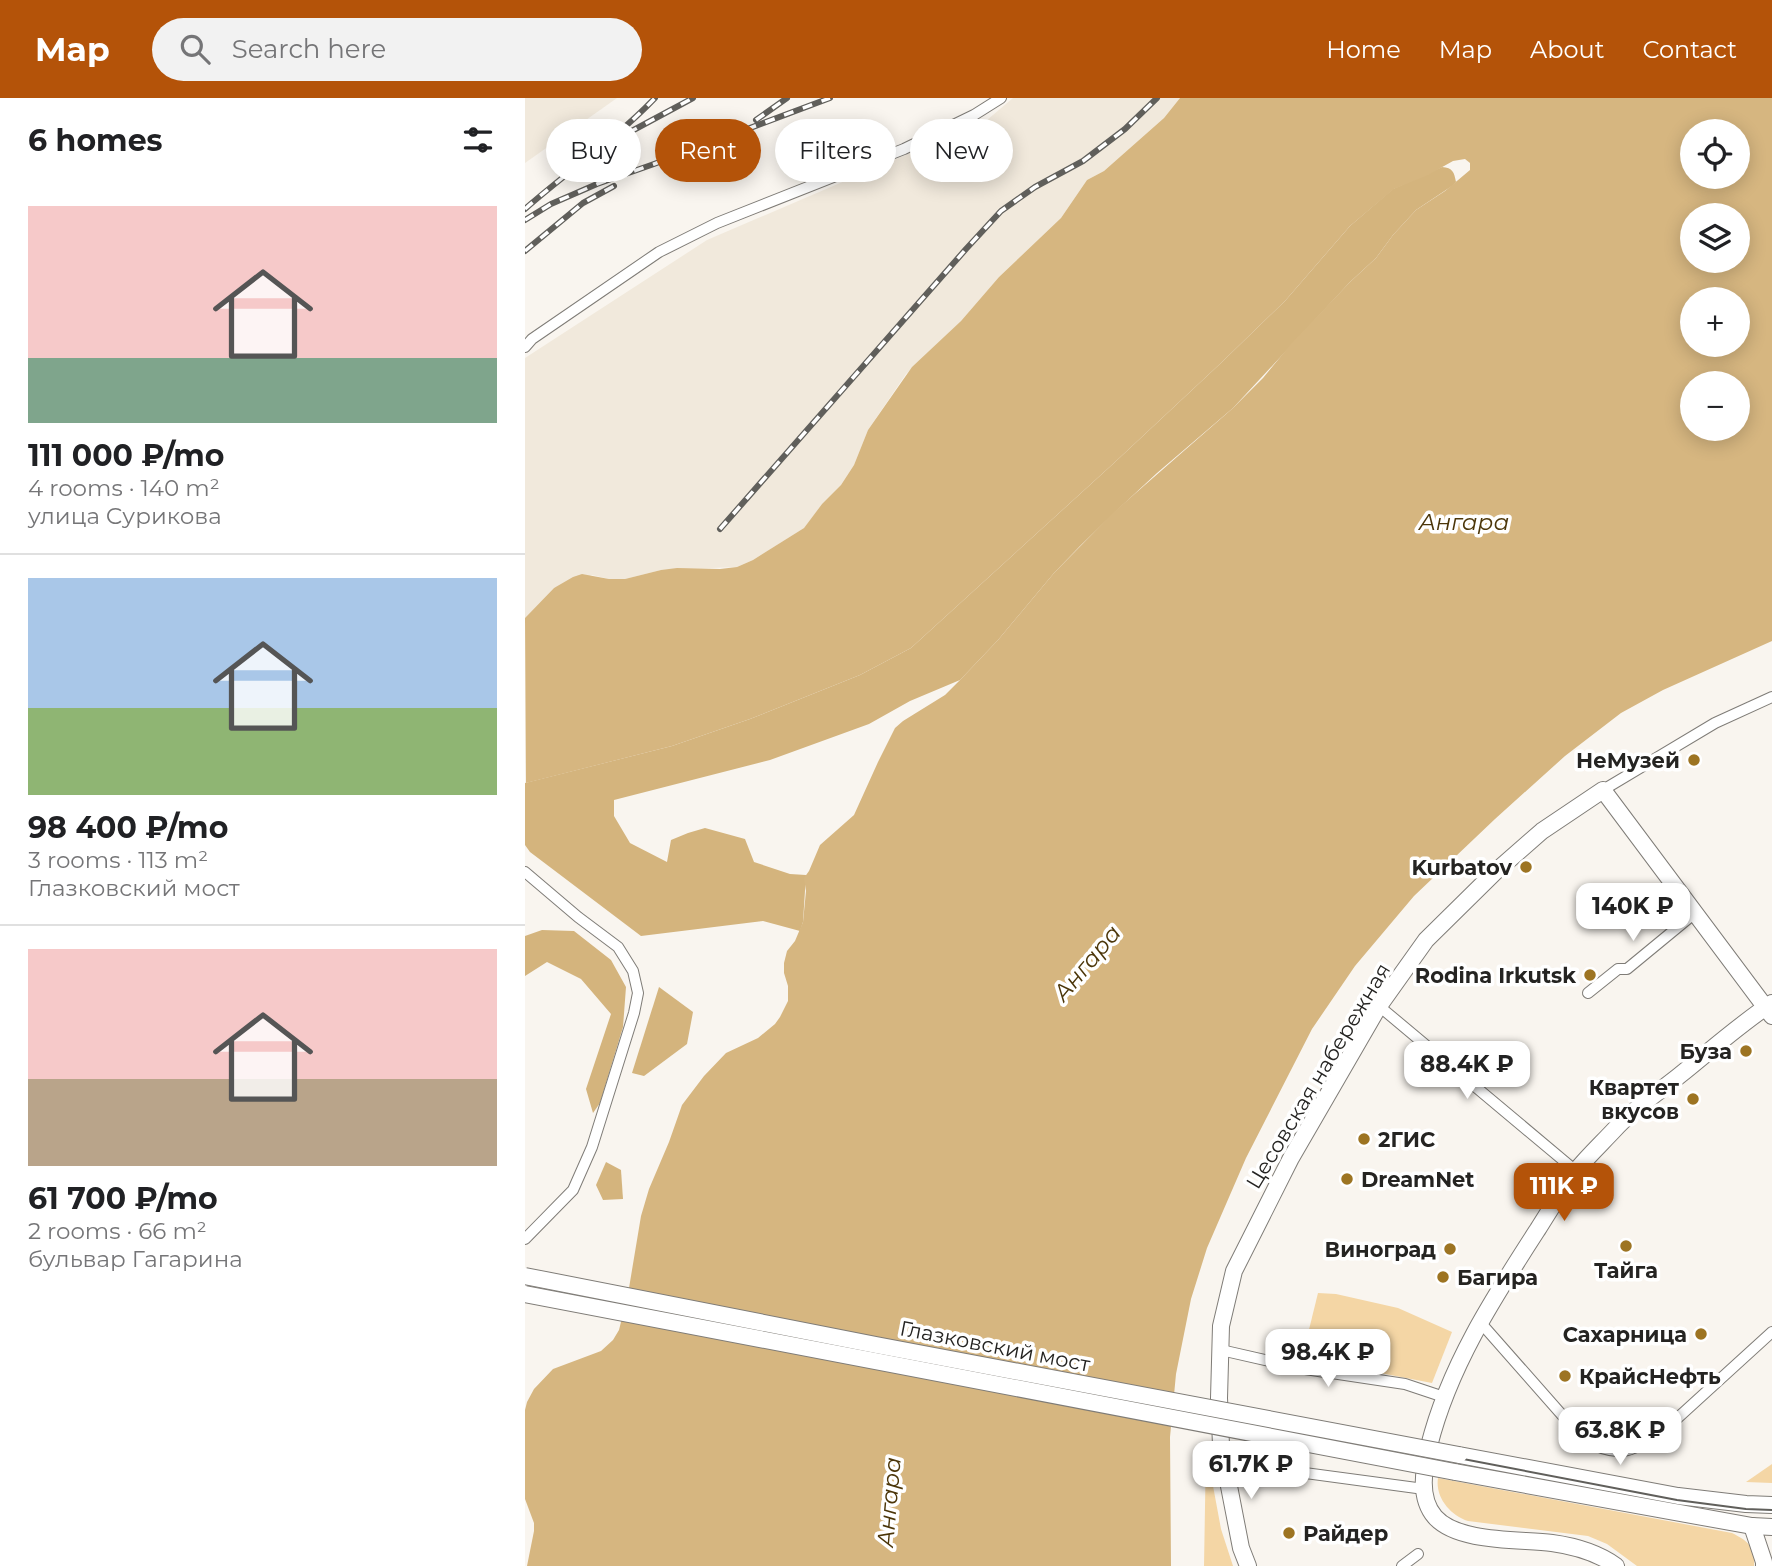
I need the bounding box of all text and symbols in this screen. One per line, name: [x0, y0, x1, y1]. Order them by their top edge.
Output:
search box: [152, 18, 642, 81]
text: Map: [35, 29, 110, 69]
icon: search: [176, 30, 214, 68]
text: Search here: [232, 33, 386, 65]
text: Home: [1326, 35, 1401, 64]
text: Map: [1439, 35, 1492, 64]
text: About: [1530, 35, 1604, 64]
text: Contact: [1642, 35, 1737, 64]
chip: Buy: [546, 119, 641, 182]
chip: Rent: [655, 119, 761, 182]
chip: Filters: [775, 119, 896, 182]
chip: New: [910, 119, 1013, 182]
map controls: [1680, 119, 1750, 441]
button: locate: [1680, 119, 1750, 189]
icon: filters: [459, 121, 497, 159]
text: 6 homes: [28, 122, 163, 159]
button: layers: [1680, 203, 1750, 273]
icon: home: [200, 251, 326, 377]
button: +: [1680, 287, 1750, 357]
button: −: [1680, 371, 1750, 441]
text: 111 000 ₽/mo: [28, 437, 224, 474]
text: 4 rooms · 140 m²: [28, 474, 220, 502]
text: улица Сурикова: [28, 502, 222, 530]
water label: Ангара: [1418, 508, 1509, 536]
icon: home: [200, 623, 326, 749]
place label: НеМузей: [1576, 748, 1680, 773]
marker: НеМузей: [1686, 752, 1702, 768]
text: 98 400 ₽/mo: [28, 809, 228, 846]
text: 3 rooms · 113 m²: [28, 846, 208, 874]
place label: Kurbatov: [1411, 855, 1512, 880]
marker: Kurbatov: [1518, 859, 1534, 875]
text: Глазковский мост: [28, 874, 240, 902]
pin: 140K ₽: [1576, 884, 1690, 943]
text: 140K ₽: [1592, 892, 1674, 920]
water label: Ангара: [1047, 919, 1127, 1007]
street label: Цесовская набережная: [1241, 959, 1395, 1193]
place label: Rodina Irkutsk: [1415, 963, 1576, 988]
marker: Rodina Irkutsk: [1582, 967, 1598, 983]
icon: home: [200, 994, 326, 1120]
place label: Буза: [1679, 1039, 1732, 1064]
pin: 88.4K ₽: [1402, 1042, 1532, 1101]
marker: Буза: [1738, 1043, 1754, 1059]
text: 88.4K ₽: [1420, 1050, 1514, 1078]
place label: Квартет вкусов: [1589, 1075, 1680, 1124]
marker: Квартет вкусов: [1685, 1091, 1701, 1107]
place label: 2ГИС: [1378, 1127, 1435, 1152]
marker: 2ГИС: [1356, 1131, 1372, 1147]
pin: 111K ₽: [1507, 1164, 1621, 1223]
place label: DreamNet: [1361, 1167, 1475, 1192]
marker: DreamNet: [1339, 1171, 1355, 1187]
text: 111K ₽: [1530, 1172, 1598, 1200]
text: 61 700 ₽/mo: [28, 1180, 218, 1217]
text: 2 rooms · 66 m²: [28, 1217, 207, 1245]
place label: Виноград: [1325, 1237, 1436, 1262]
marker: Тайга: [1618, 1238, 1634, 1254]
marker: Виноград: [1442, 1241, 1458, 1257]
text: бульвар Гагарина: [28, 1245, 243, 1273]
place label: Тайга: [1594, 1258, 1658, 1283]
place label: Багира: [1457, 1265, 1538, 1290]
marker: Багира: [1435, 1269, 1451, 1285]
street label: Глазковский мост: [898, 1315, 1092, 1377]
place label: Сахарница: [1563, 1322, 1687, 1347]
marker: Сахарница: [1693, 1326, 1709, 1342]
pin: 98.4K ₽: [1263, 1330, 1393, 1389]
text: 98.4K ₽: [1281, 1338, 1375, 1366]
place label: КрайсНефть: [1579, 1364, 1721, 1389]
marker: КрайсНефть: [1557, 1368, 1573, 1384]
pin: 63.8K ₽: [1555, 1408, 1685, 1467]
text: 63.8K ₽: [1574, 1416, 1666, 1444]
pin: 61.7K ₽: [1186, 1442, 1316, 1501]
text: 61.7K ₽: [1209, 1450, 1293, 1478]
water label: Ангара: [871, 1456, 907, 1549]
place label: Райдер: [1303, 1521, 1388, 1546]
marker: Райдер: [1281, 1525, 1297, 1541]

